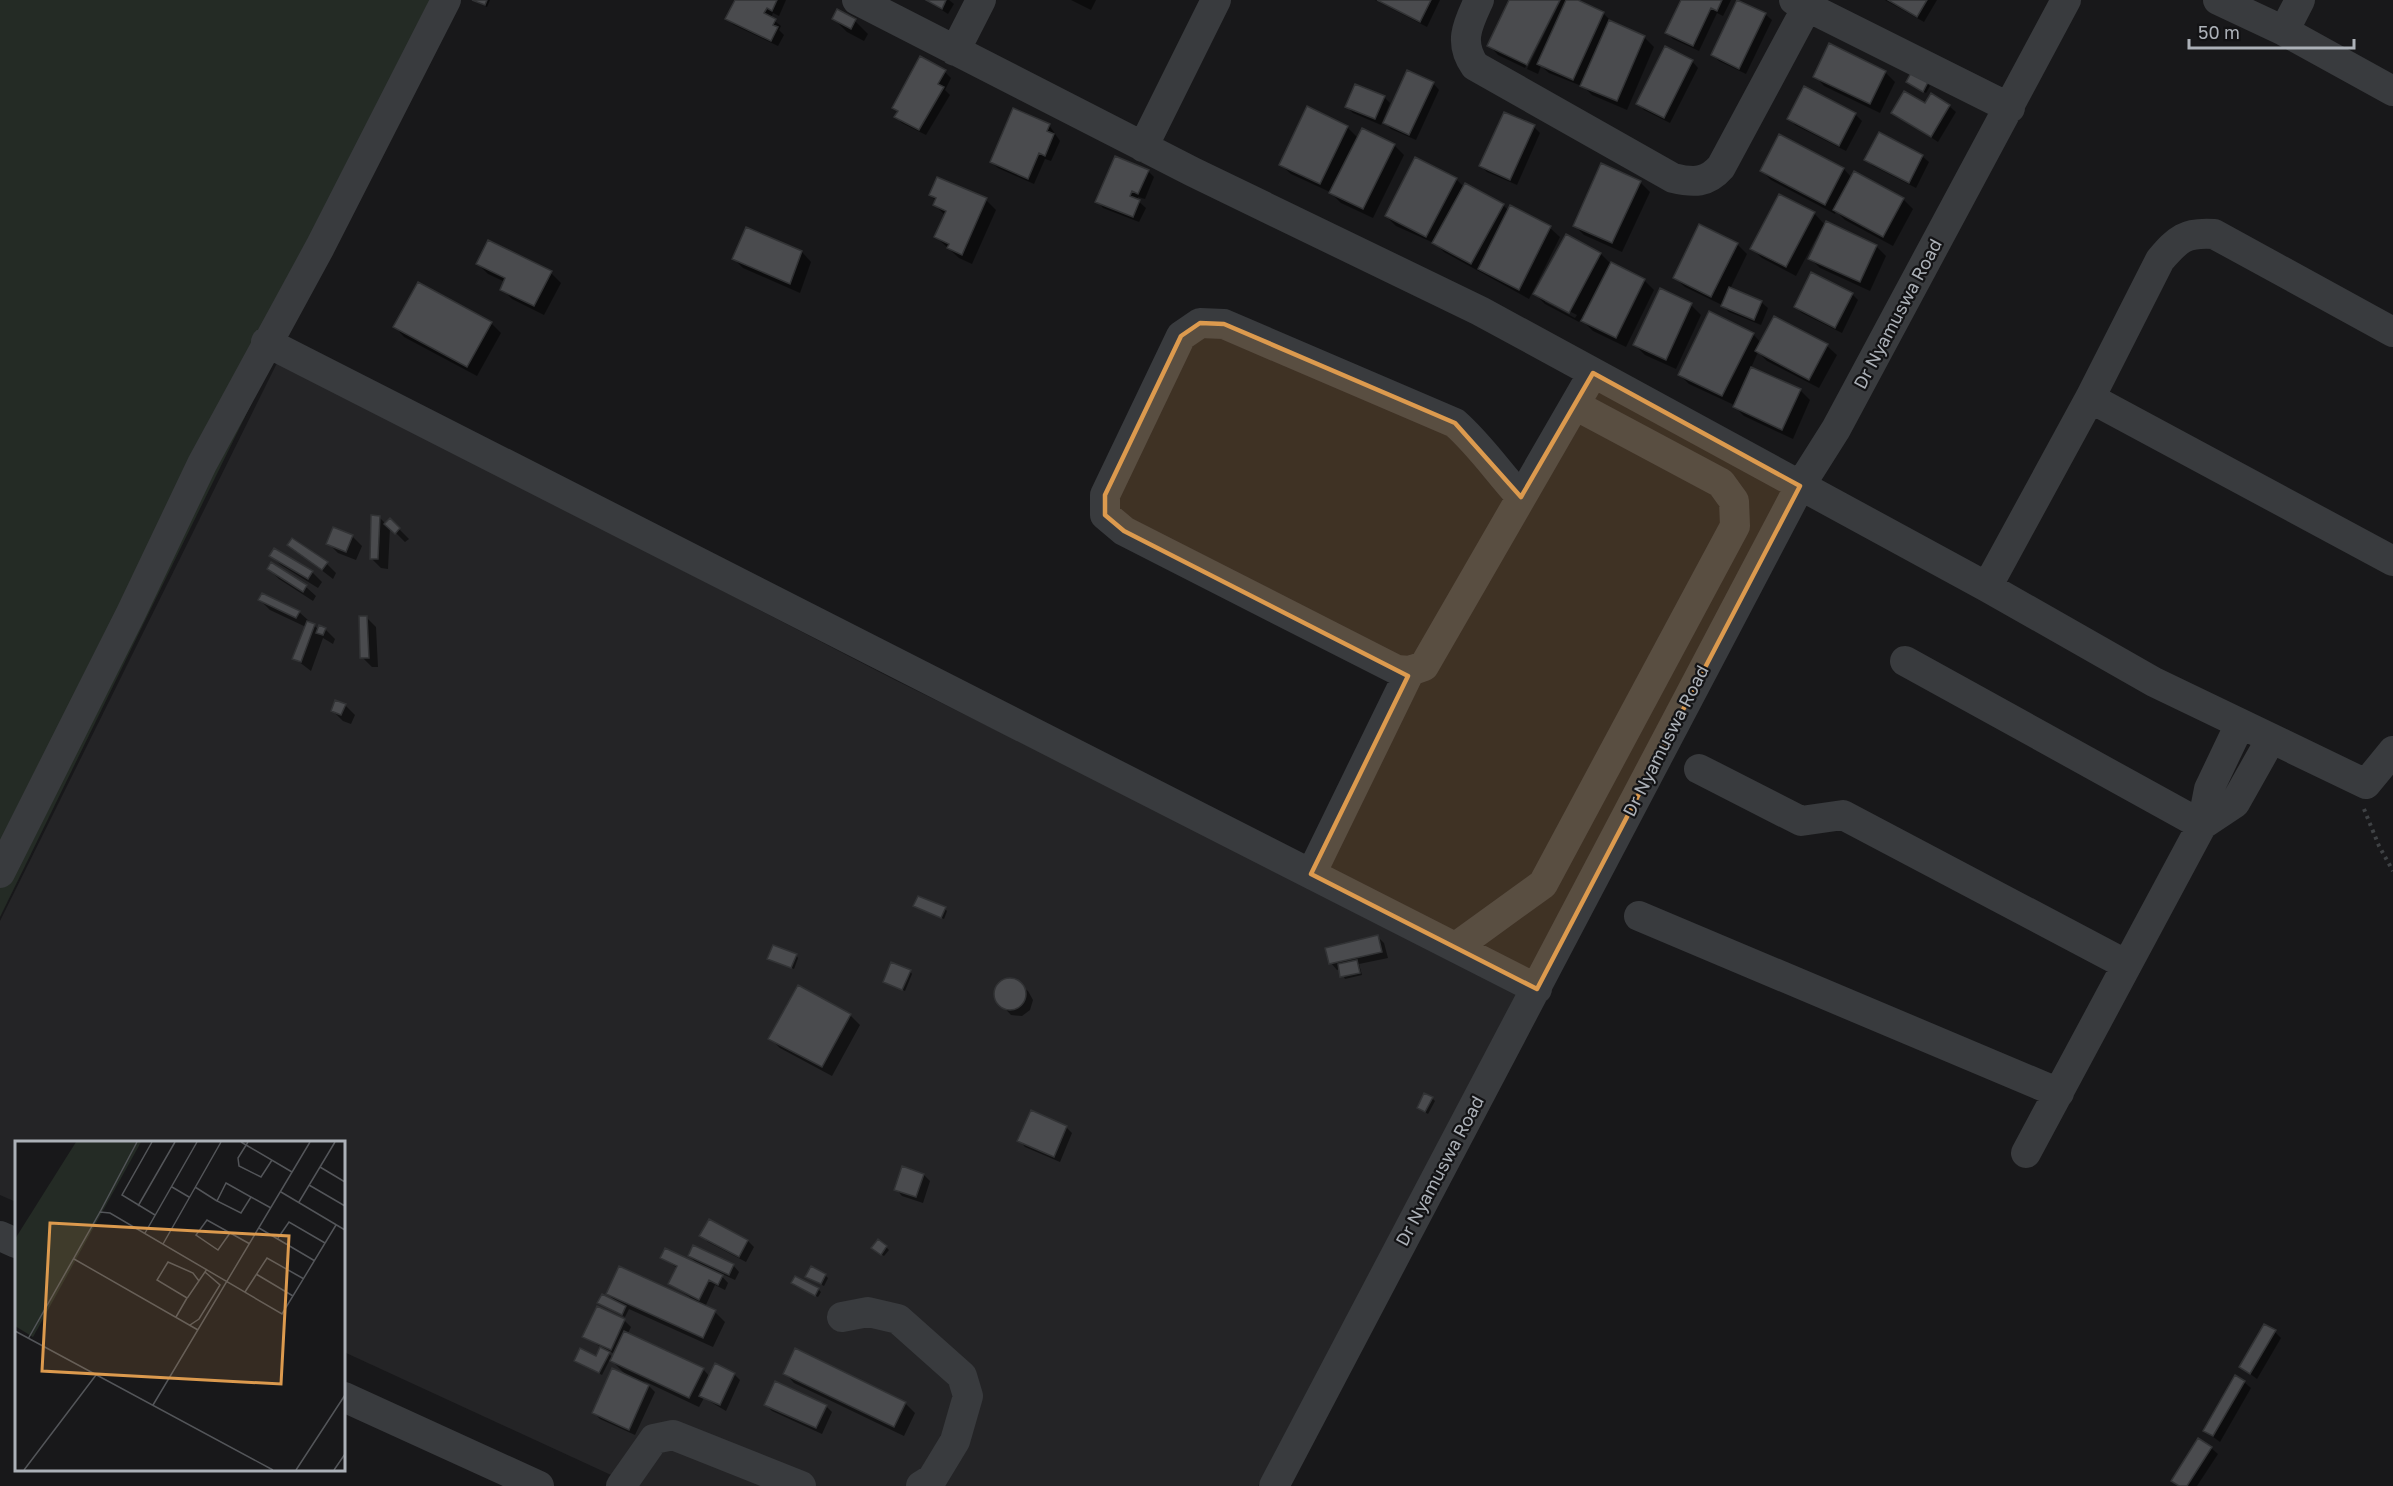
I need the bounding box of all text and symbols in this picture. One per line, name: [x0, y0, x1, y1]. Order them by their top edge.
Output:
scale bar: [2189, 12, 2354, 50]
text: 50 m: [2198, 21, 2240, 43]
street label: Dr Nyamuswa Road: [1848, 235, 1946, 392]
street label: Dr Nyamuswa Road: [1617, 661, 1713, 820]
street label: Dr Nyamuswa Road: [1390, 1092, 1488, 1249]
inset map: [15, 1141, 345, 1471]

